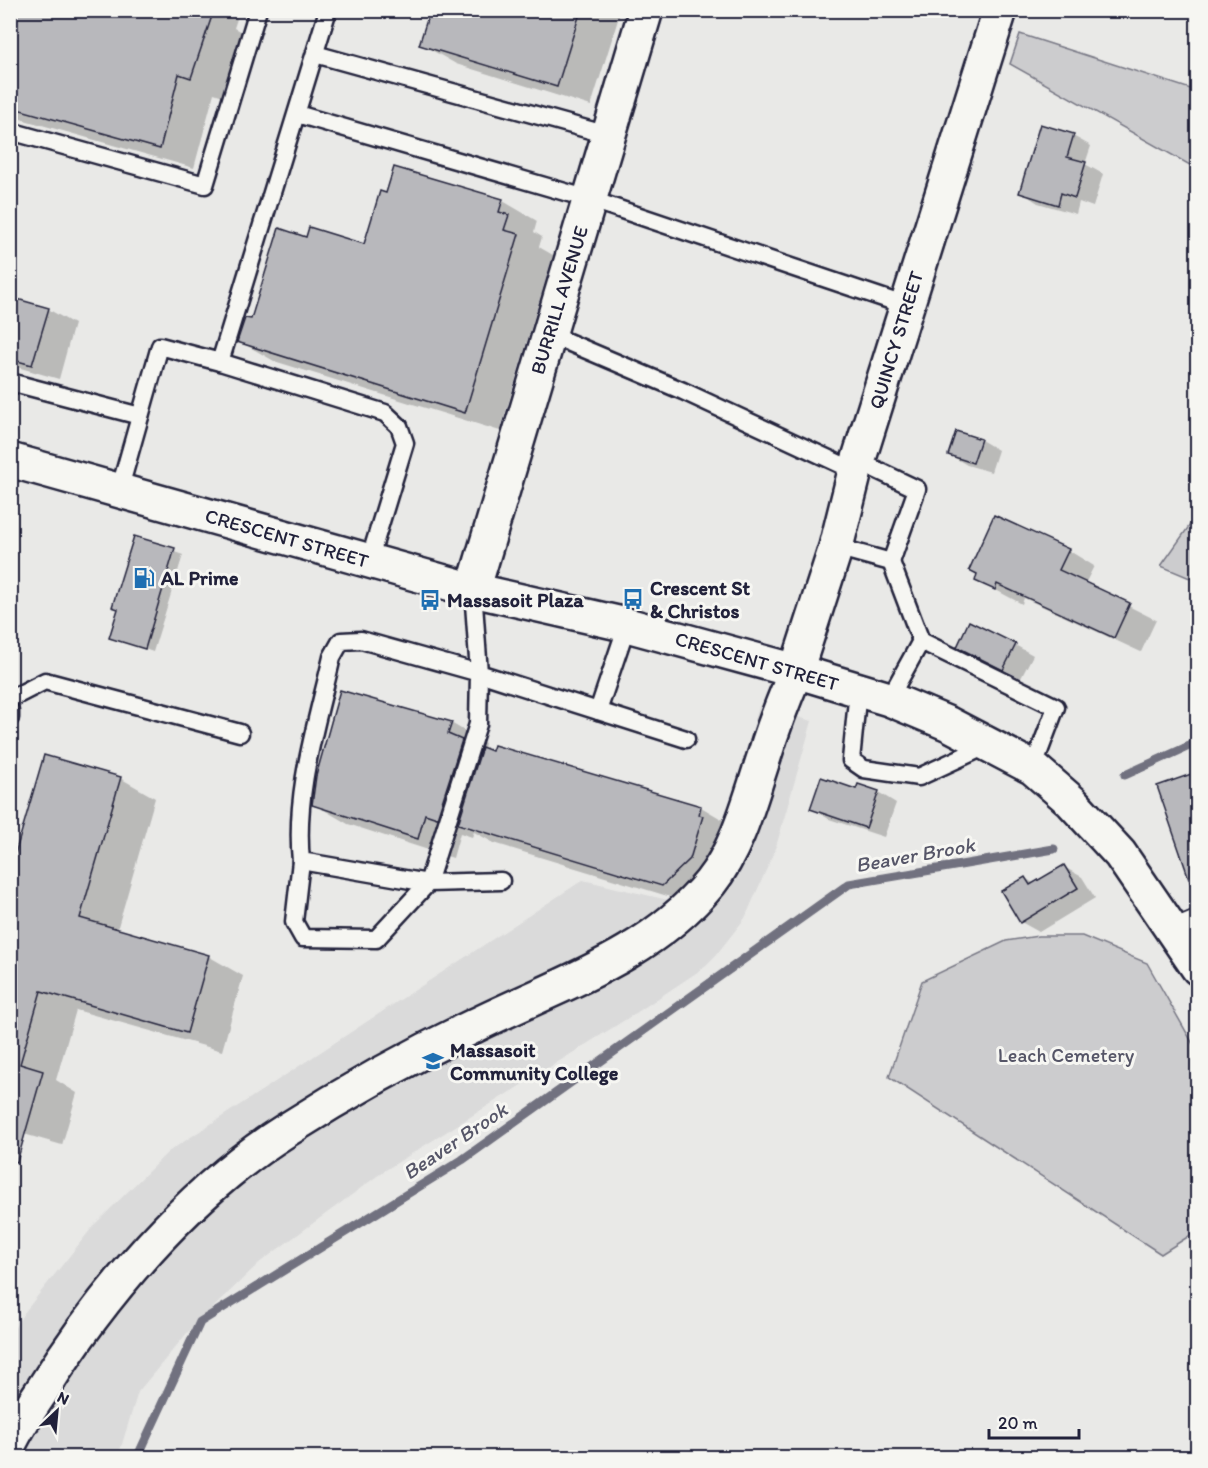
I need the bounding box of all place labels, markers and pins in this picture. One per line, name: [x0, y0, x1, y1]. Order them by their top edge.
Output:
fuel station icon: AL Prime: [132, 566, 156, 590]
place label: AL Prime: [160, 566, 239, 590]
place label: Crescent St & Christos: [650, 576, 750, 623]
bus stop icon: Crescent St & Christos: [621, 587, 645, 611]
bus stop icon: Massasoit Plaza: [418, 588, 442, 612]
place label: Massasoit Plaza: [447, 588, 584, 612]
place label: Massasoit Community College: [450, 1038, 619, 1086]
school or university icon: Massasoit Community College: [421, 1049, 445, 1073]

